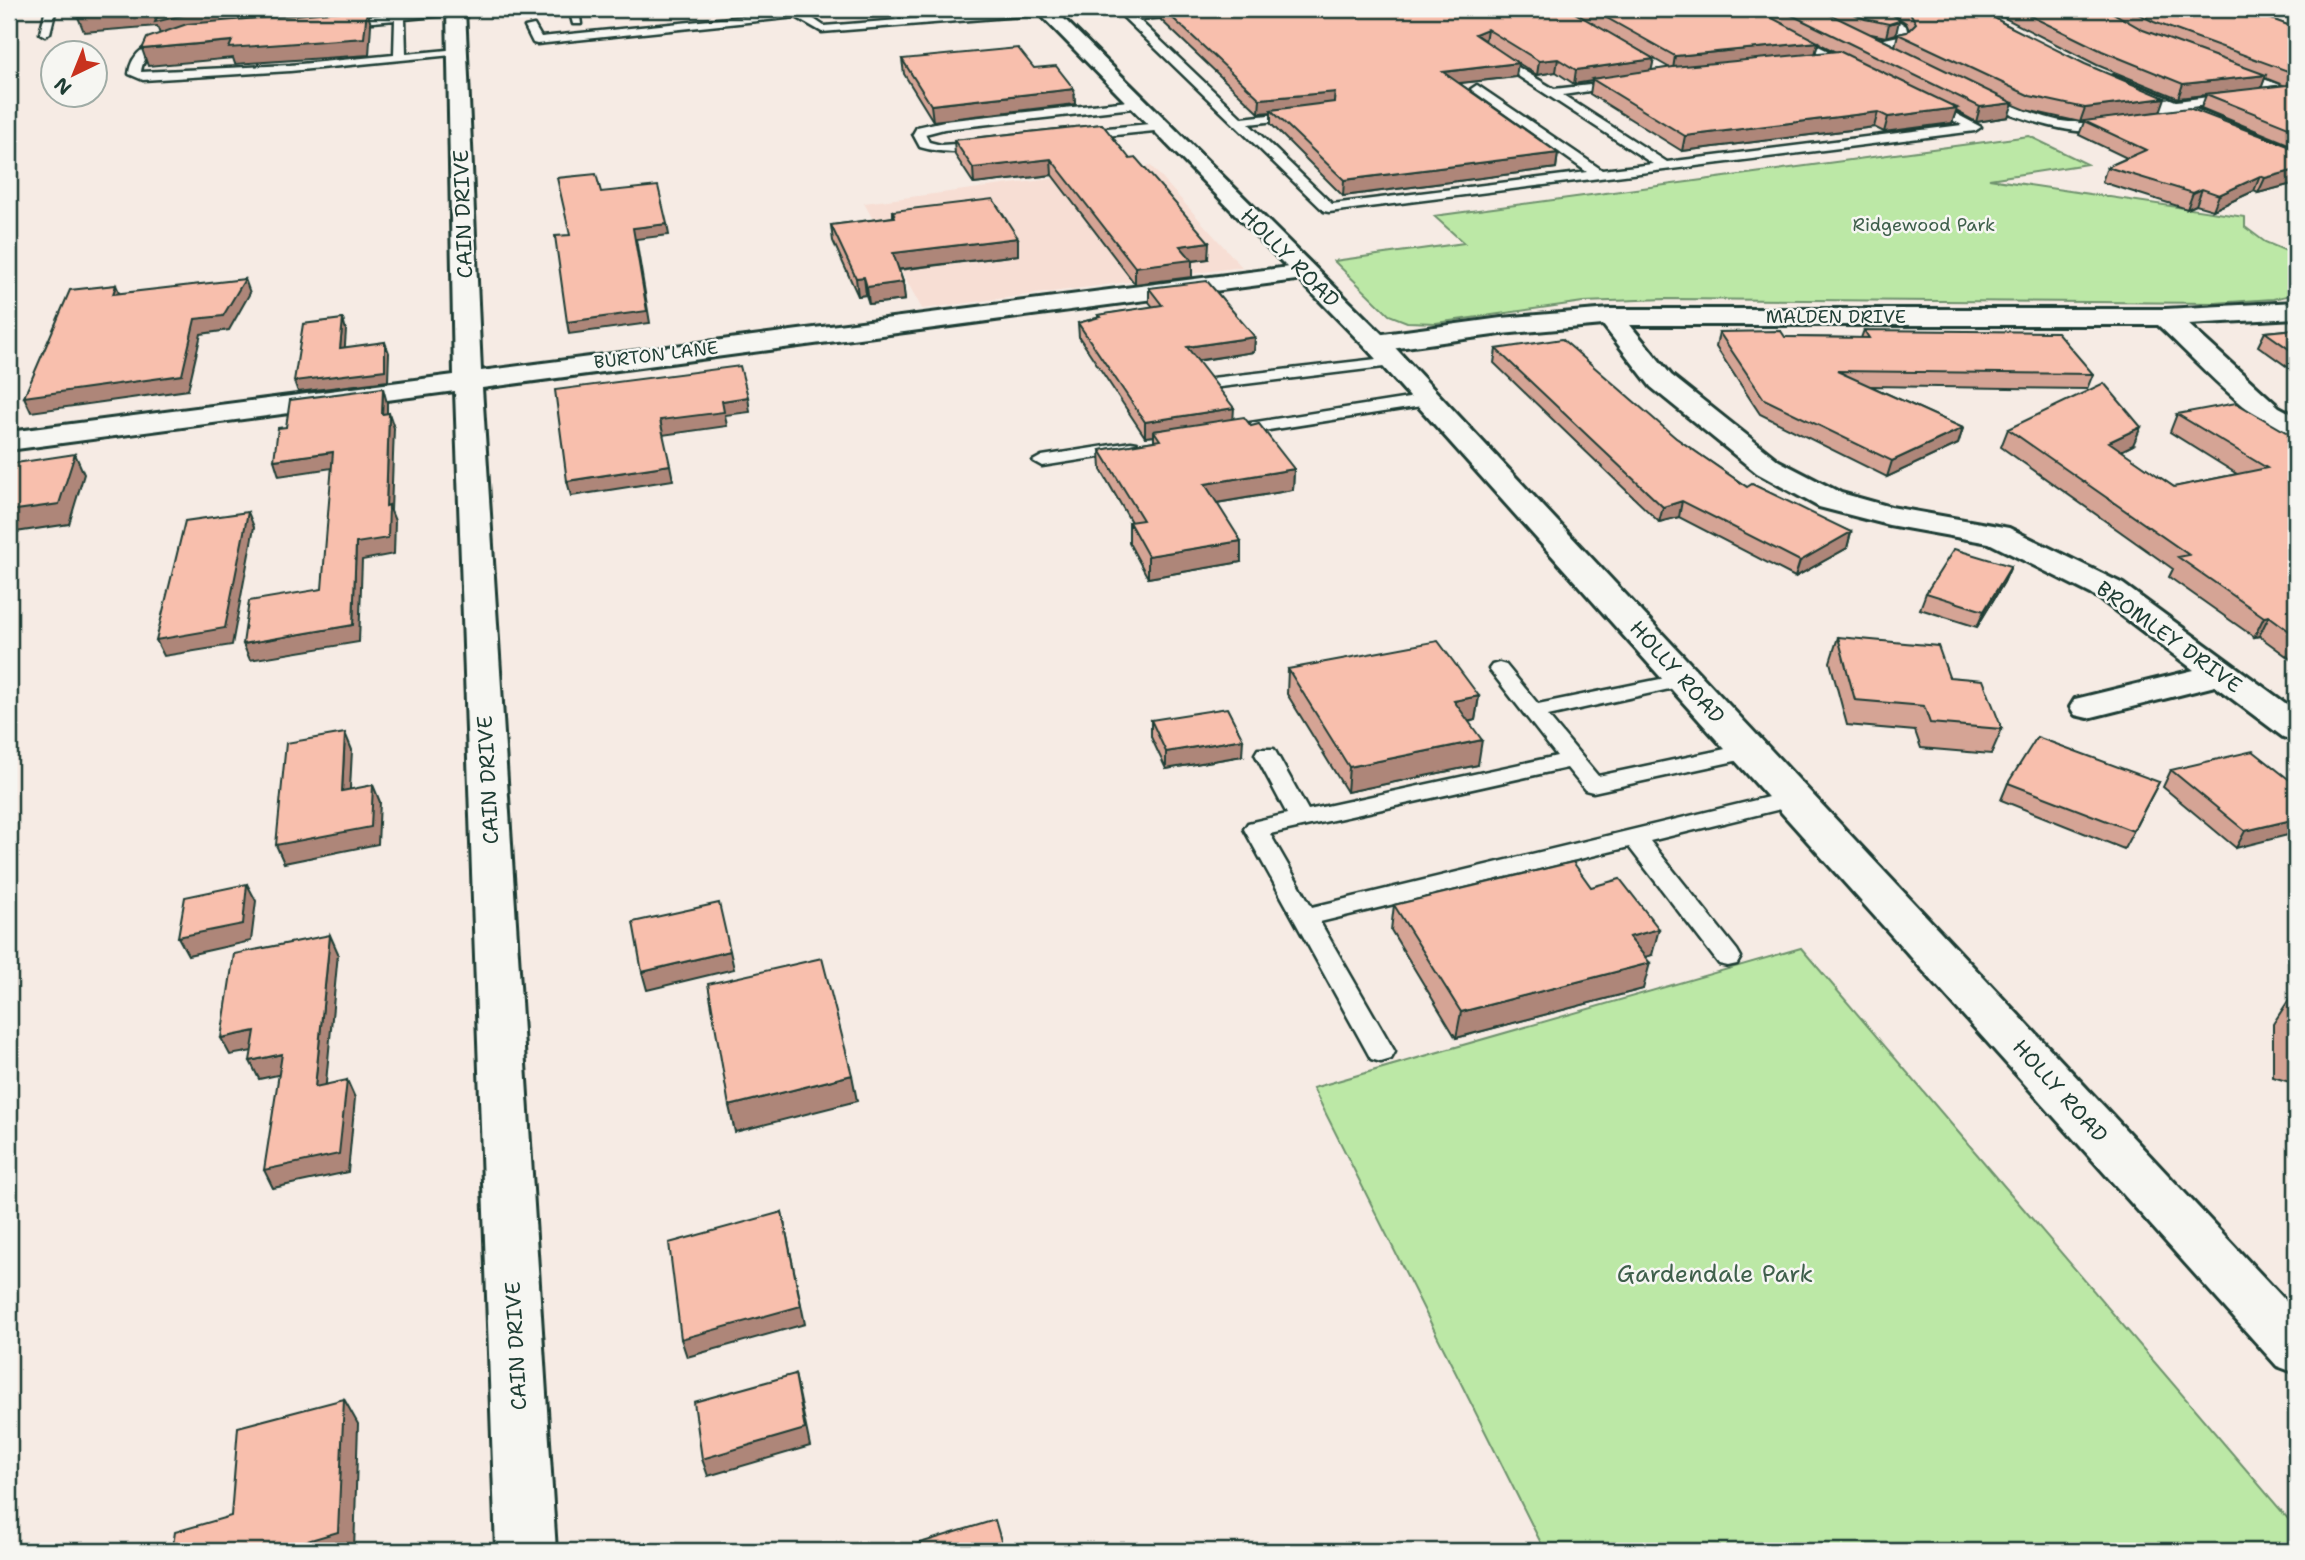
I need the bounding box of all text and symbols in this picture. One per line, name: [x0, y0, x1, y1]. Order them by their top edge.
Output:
north arrow: [38, 38, 108, 108]
text: N: [49, 72, 77, 100]
street label: CAIN DRIVE: [447, 149, 479, 279]
street label: HOLLY ROAD: [1234, 202, 1346, 314]
park label: Ridgewood Park: [1853, 213, 1995, 237]
street label: MALDEN DRIVE: [1766, 305, 1906, 329]
street label: BURTON LANE: [593, 335, 719, 375]
street label: BROMLEY DRIVE: [2091, 575, 2247, 699]
street label: HOLLY ROAD: [1623, 614, 1731, 730]
street label: CAIN DRIVE: [471, 715, 505, 845]
street label: HOLLY ROAD: [2006, 1033, 2114, 1149]
park label: Gardendale Park: [1617, 1258, 1813, 1290]
street label: CAIN DRIVE: [499, 1281, 533, 1411]

